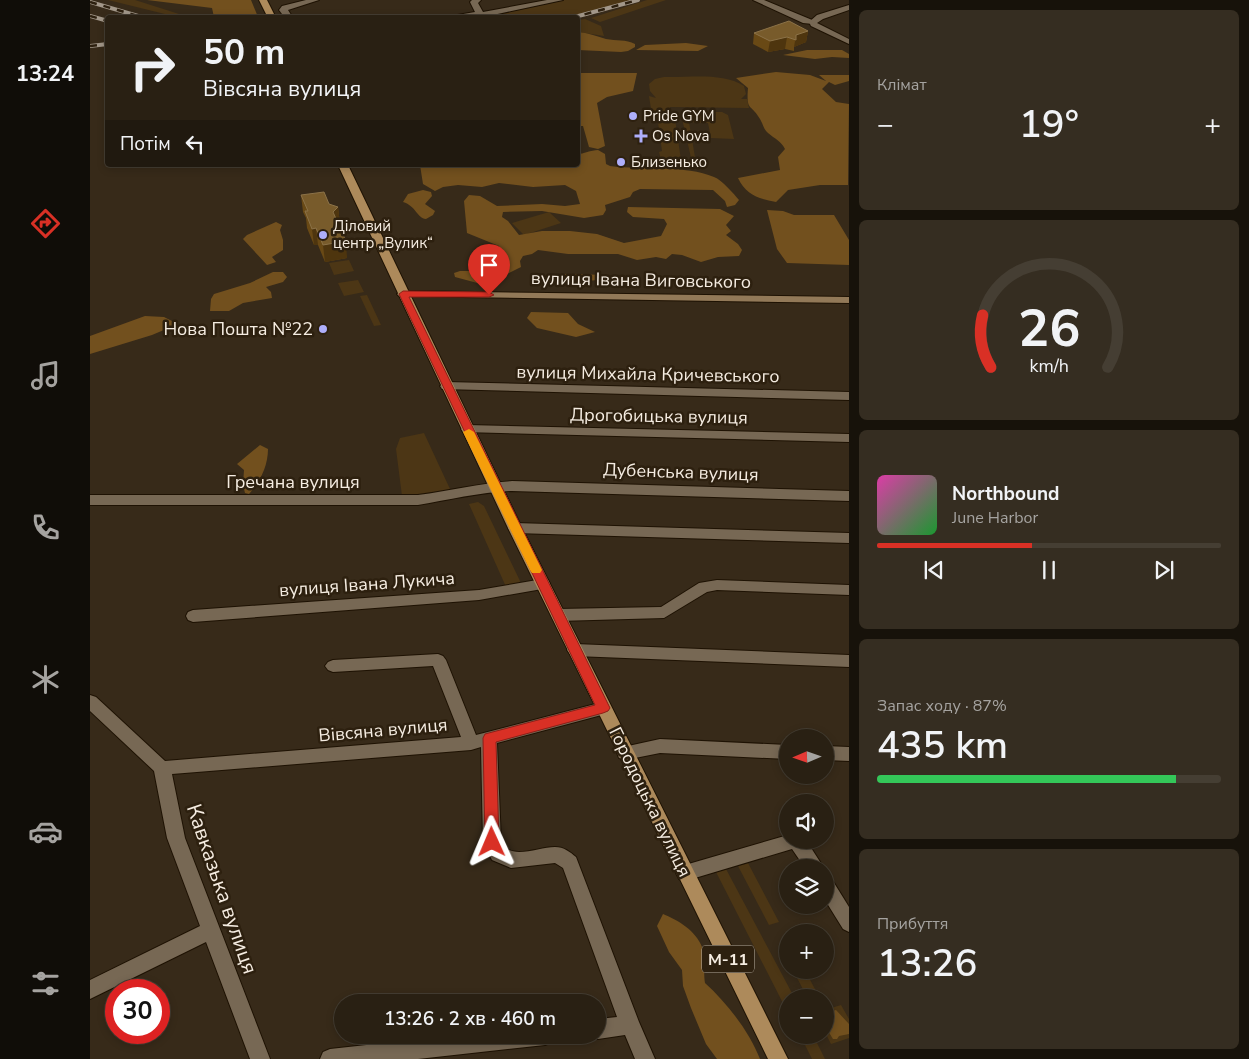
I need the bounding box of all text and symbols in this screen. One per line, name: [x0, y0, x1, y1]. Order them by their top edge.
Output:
text: 50 m: [203, 29, 285, 76]
icon: right: [120, 35, 185, 100]
text: 13:24: [16, 59, 74, 89]
text: Вівсяна вулиця: [203, 74, 361, 104]
text: Клімат: [877, 74, 927, 96]
text: 19°: [1019, 99, 1079, 150]
place label: Pride GYM: [643, 106, 714, 126]
text: −: [877, 106, 894, 144]
text: +: [1204, 106, 1221, 144]
marker: Pride GYM: [627, 110, 639, 122]
place label: Os Nova: [652, 126, 709, 146]
marker: Os Nova: [634, 129, 648, 143]
icon: left: [181, 130, 209, 158]
text: Потім: [120, 131, 171, 157]
place label: Близенько: [631, 152, 707, 172]
marker: Близенько: [615, 156, 627, 168]
icon: directions: [28, 206, 63, 241]
place label: Діловий центр „Вулик“: [333, 216, 433, 253]
marker: Діловий центр „Вулик“: [317, 229, 329, 241]
pin: [468, 244, 510, 295]
icon: arrive: [475, 251, 503, 279]
street label: вулиця Івана Виговського: [531, 266, 751, 294]
text: 26: [1018, 293, 1080, 364]
place label: Нова Пошта №22: [163, 317, 313, 341]
marker: Нова Пошта №22: [317, 323, 329, 335]
text: km/h: [1029, 354, 1069, 378]
icon: music: [28, 358, 63, 393]
street label: вулиця Михайла Кричевського: [516, 360, 780, 388]
street label: Дрогобицька вулиця: [570, 402, 748, 430]
street label: Дубенська вулиця: [603, 457, 759, 487]
street label: Гречана вулиця: [226, 470, 360, 494]
text: Northbound: [952, 481, 1059, 507]
text: June Harbor: [952, 507, 1038, 529]
icon: phone: [28, 510, 63, 545]
icon: previous: [920, 556, 948, 584]
icon: pause: [1035, 556, 1063, 584]
icon: next: [1150, 556, 1178, 584]
street label: вулиця Івана Лукича: [278, 566, 456, 602]
icon: climate: [28, 662, 63, 697]
text: Запас ходу · 87%: [877, 695, 1007, 717]
street label: Вівсяна вулиця: [317, 712, 449, 748]
text: 435 km: [877, 720, 1008, 771]
street label: Городоцька вулиця: [603, 723, 697, 881]
north arrow: [779, 729, 834, 784]
map controls: [779, 729, 834, 1044]
button: sound: [779, 794, 834, 849]
street label: Кавказька вулиця: [180, 800, 264, 978]
icon: car: [28, 814, 63, 849]
position arrow: [465, 815, 517, 867]
button: layers: [779, 859, 834, 914]
text: Прибуття: [877, 913, 948, 935]
button: +: [779, 924, 834, 979]
text: 13:26: [877, 938, 977, 989]
road number: М-11: [702, 946, 754, 972]
icon: filters: [28, 966, 63, 1001]
speed limit sign: 30: [105, 979, 170, 1044]
button: −: [779, 989, 834, 1044]
text: 13:26 · 2 хв · 460 m: [384, 1006, 556, 1032]

